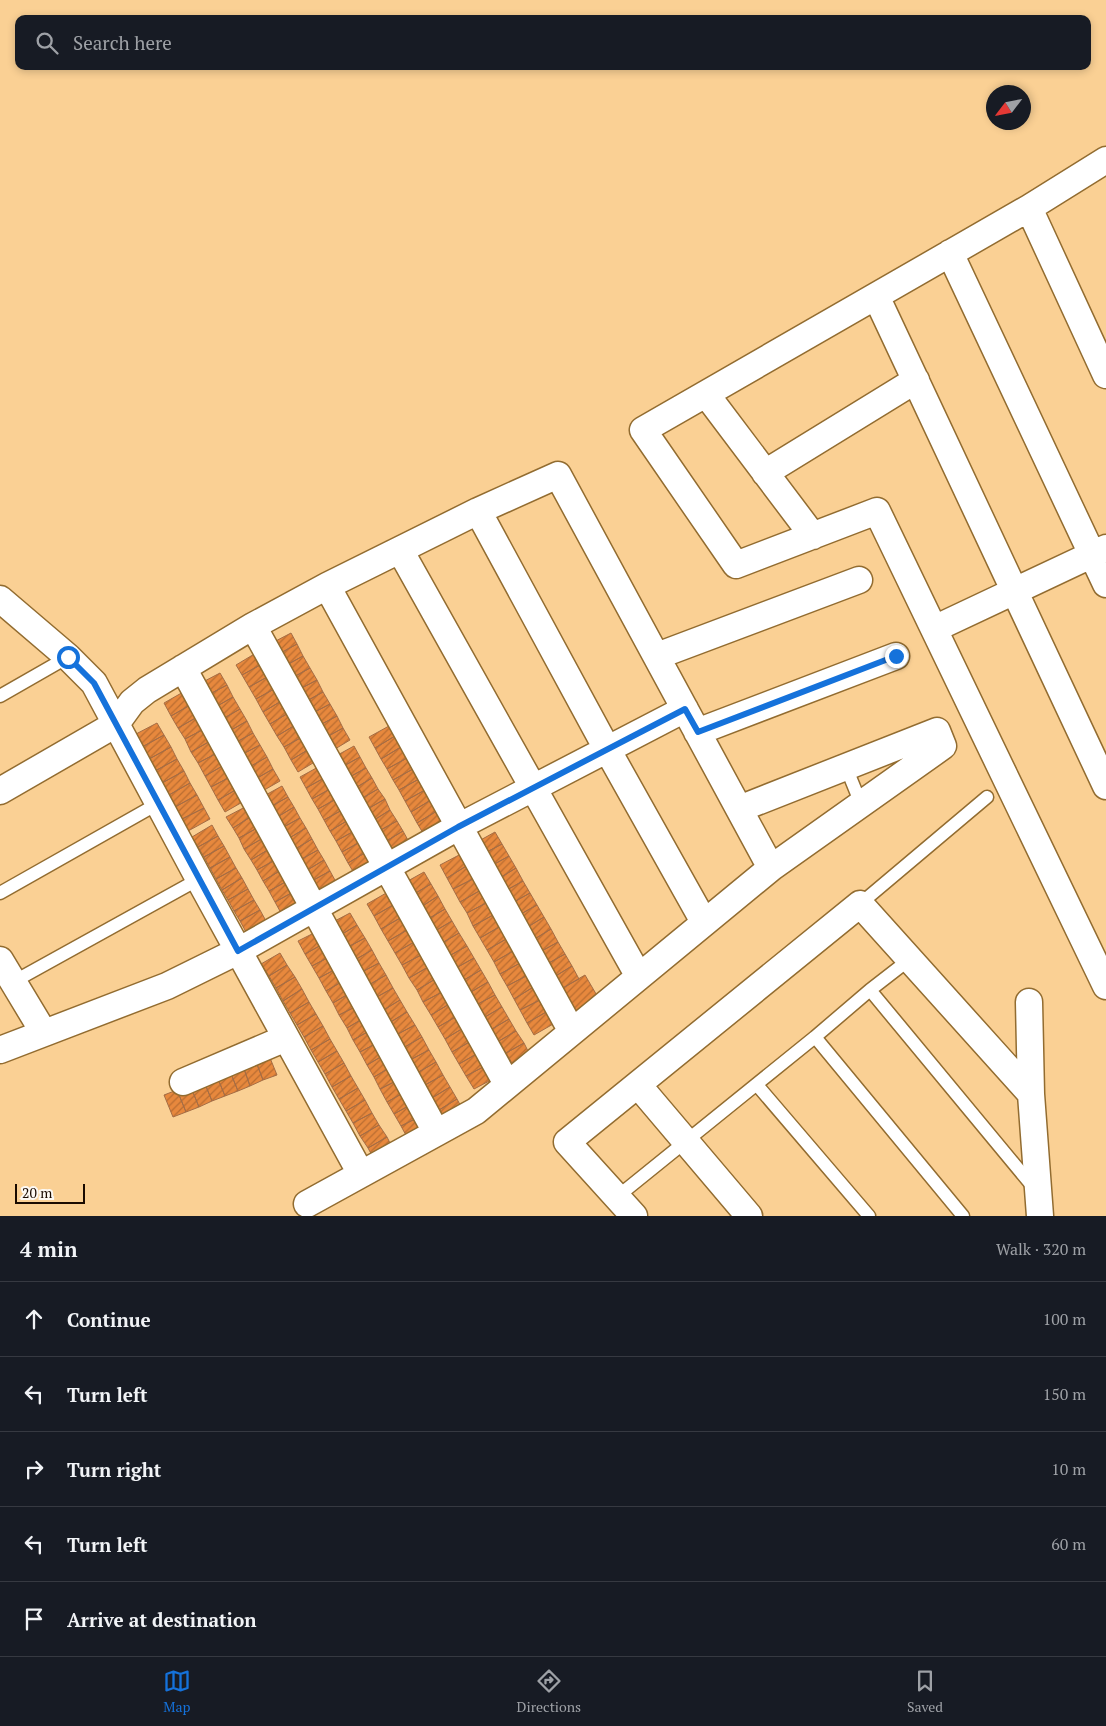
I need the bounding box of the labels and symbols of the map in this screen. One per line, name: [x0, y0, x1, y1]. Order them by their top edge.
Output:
north arrow: [986, 85, 1031, 130]
route end: [885, 645, 908, 668]
route start: [57, 646, 80, 669]
scale bar: [15, 1181, 85, 1204]

